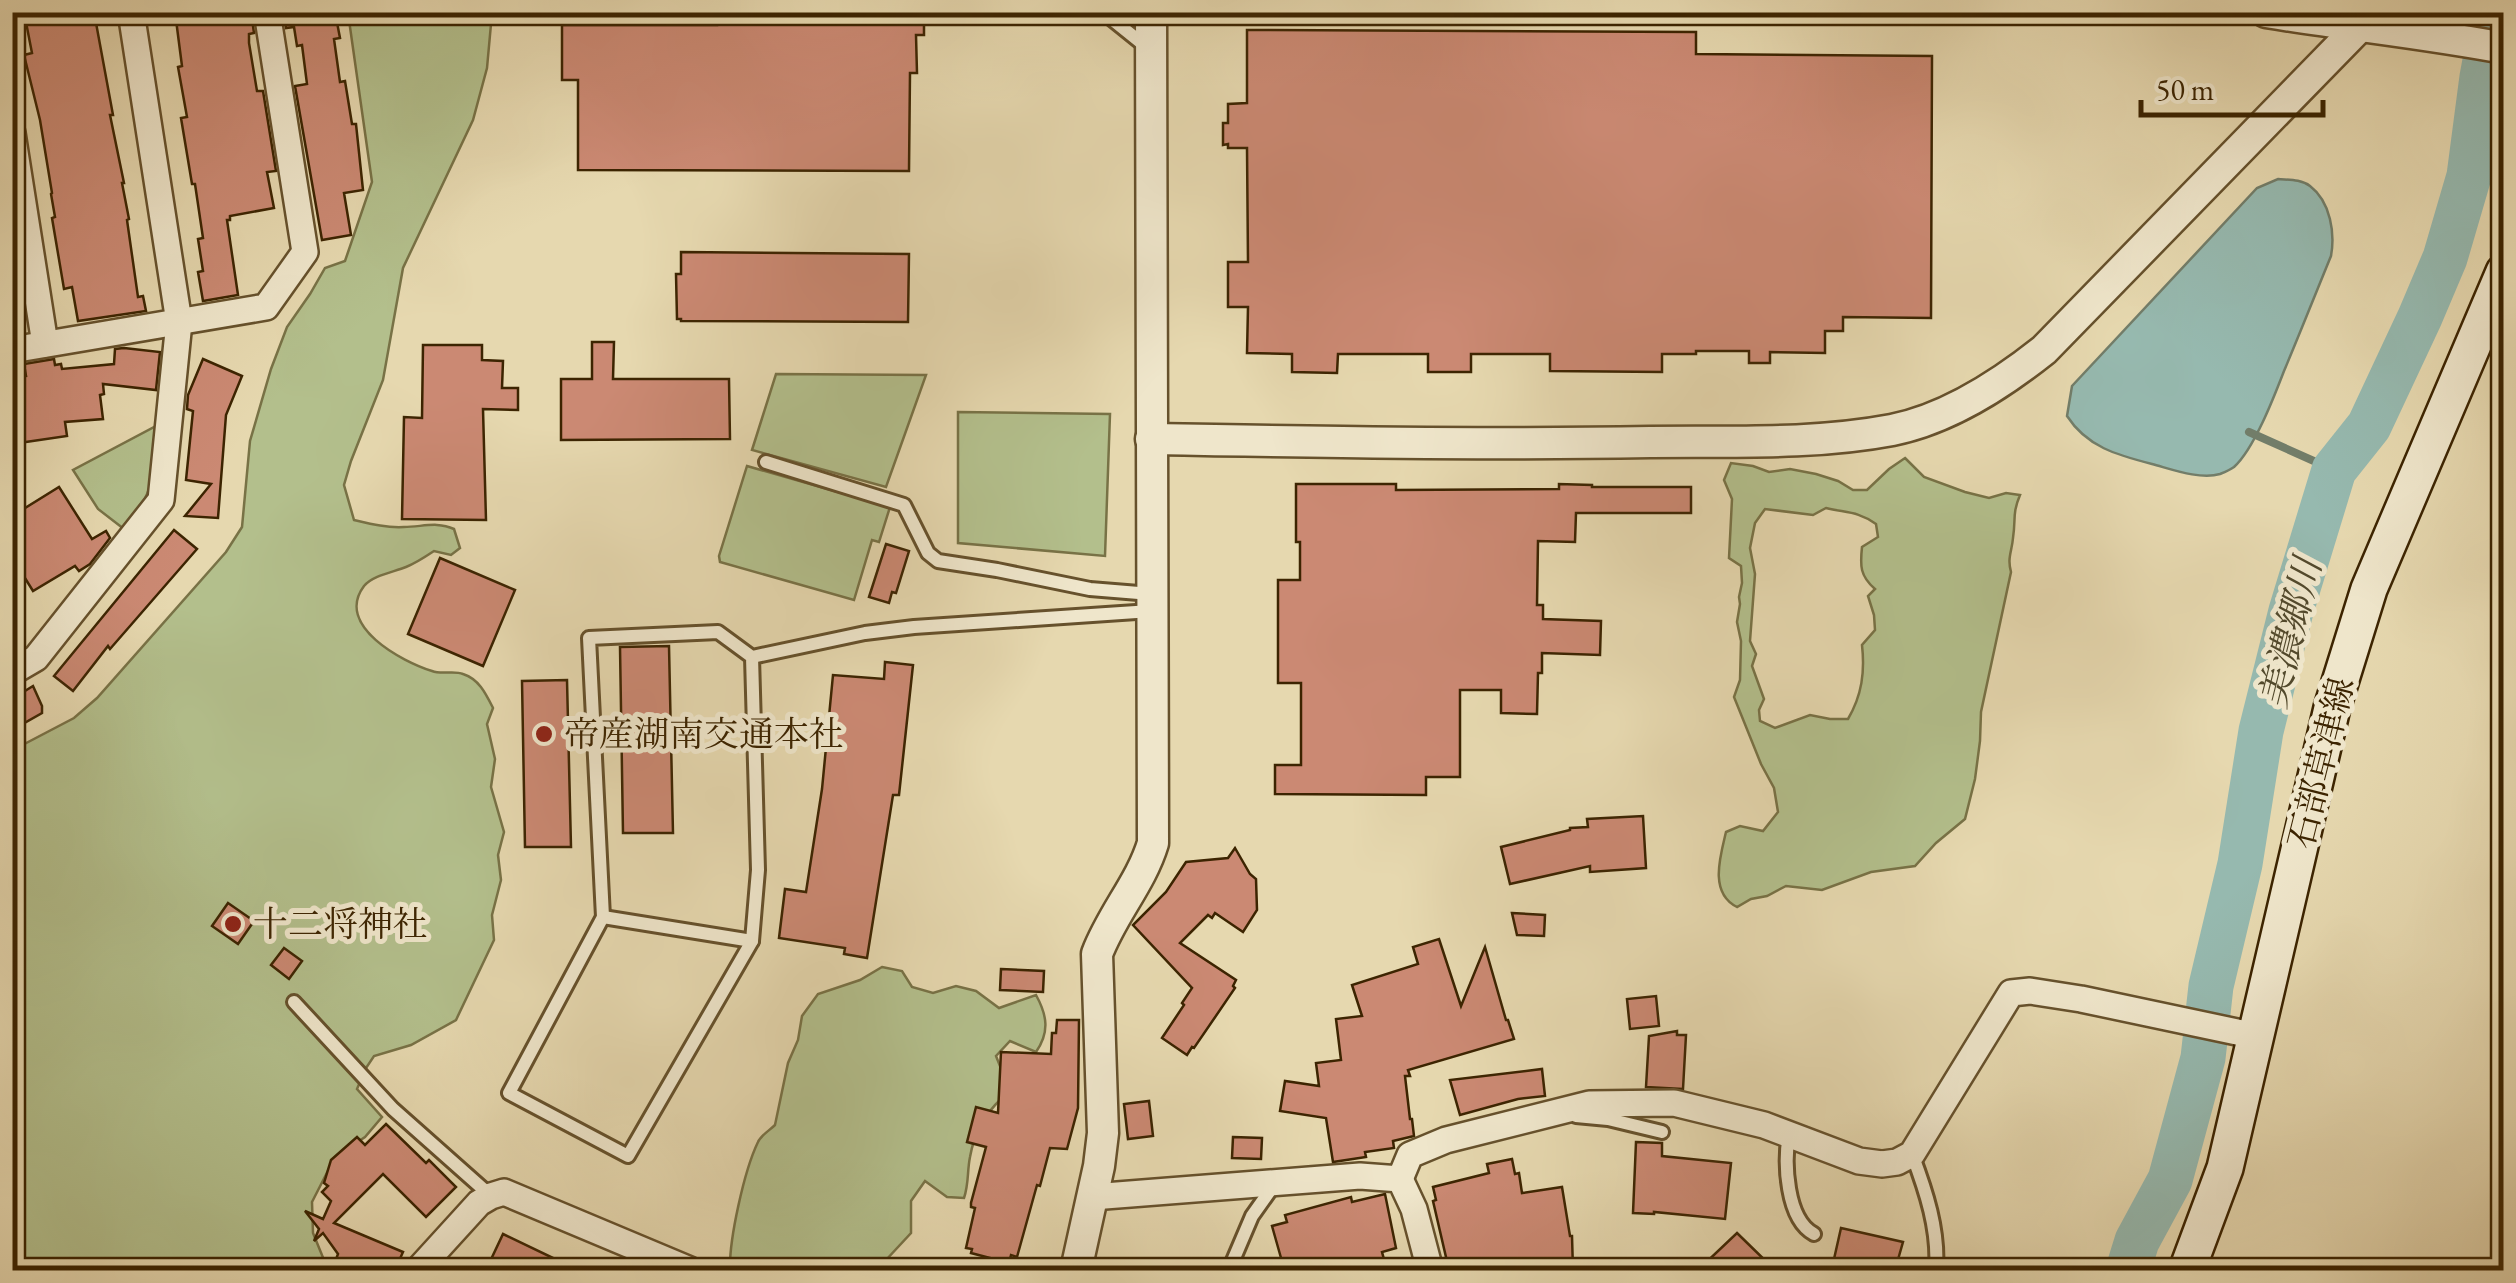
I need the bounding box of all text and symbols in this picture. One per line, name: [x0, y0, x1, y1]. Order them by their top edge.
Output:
scale bar: [2141, 55, 2324, 117]
text: 50 m: [2156, 70, 2214, 109]
water label: 美濃郷川: [2247, 549, 2333, 713]
street label: 石部草津線: [2278, 673, 2364, 853]
place label: 帝産湖南交通本社: [564, 711, 844, 756]
marker: 帝産湖南交通本社: [533, 723, 555, 745]
place label: 十二将神社: [253, 901, 428, 946]
marker: 十二将神社: [222, 913, 244, 935]

